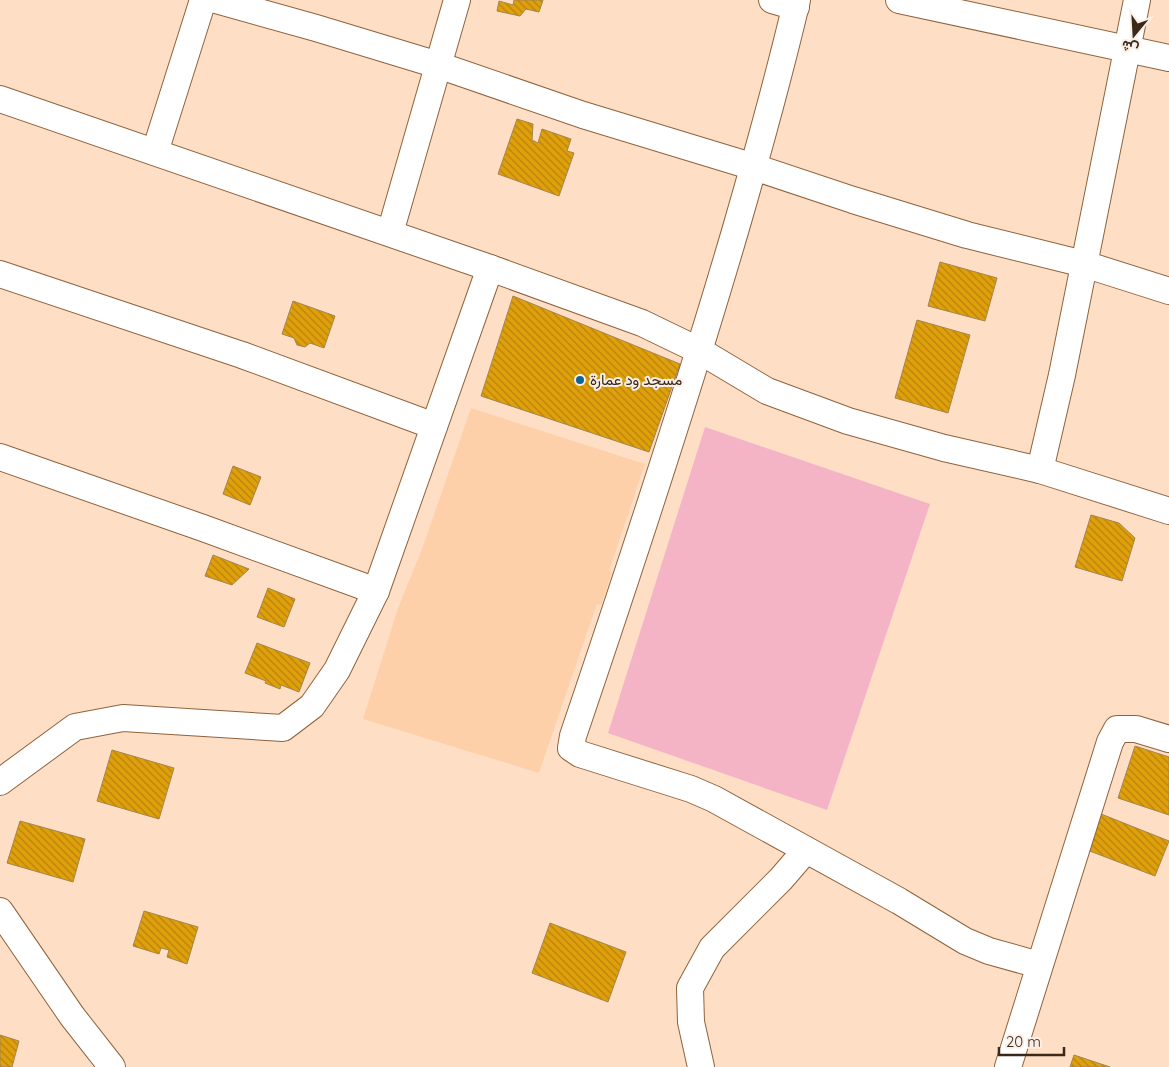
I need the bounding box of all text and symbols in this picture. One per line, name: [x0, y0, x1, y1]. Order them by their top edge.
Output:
north arrow: [1109, 10, 1159, 60]
text: ش: [1119, 36, 1141, 59]
place label: مسجد ود عمارة: [590, 370, 682, 389]
marker: مسجد ود عمارة: [574, 374, 586, 386]
scale bar: [999, 1024, 1064, 1056]
text: 20 m: [1006, 1032, 1041, 1051]

